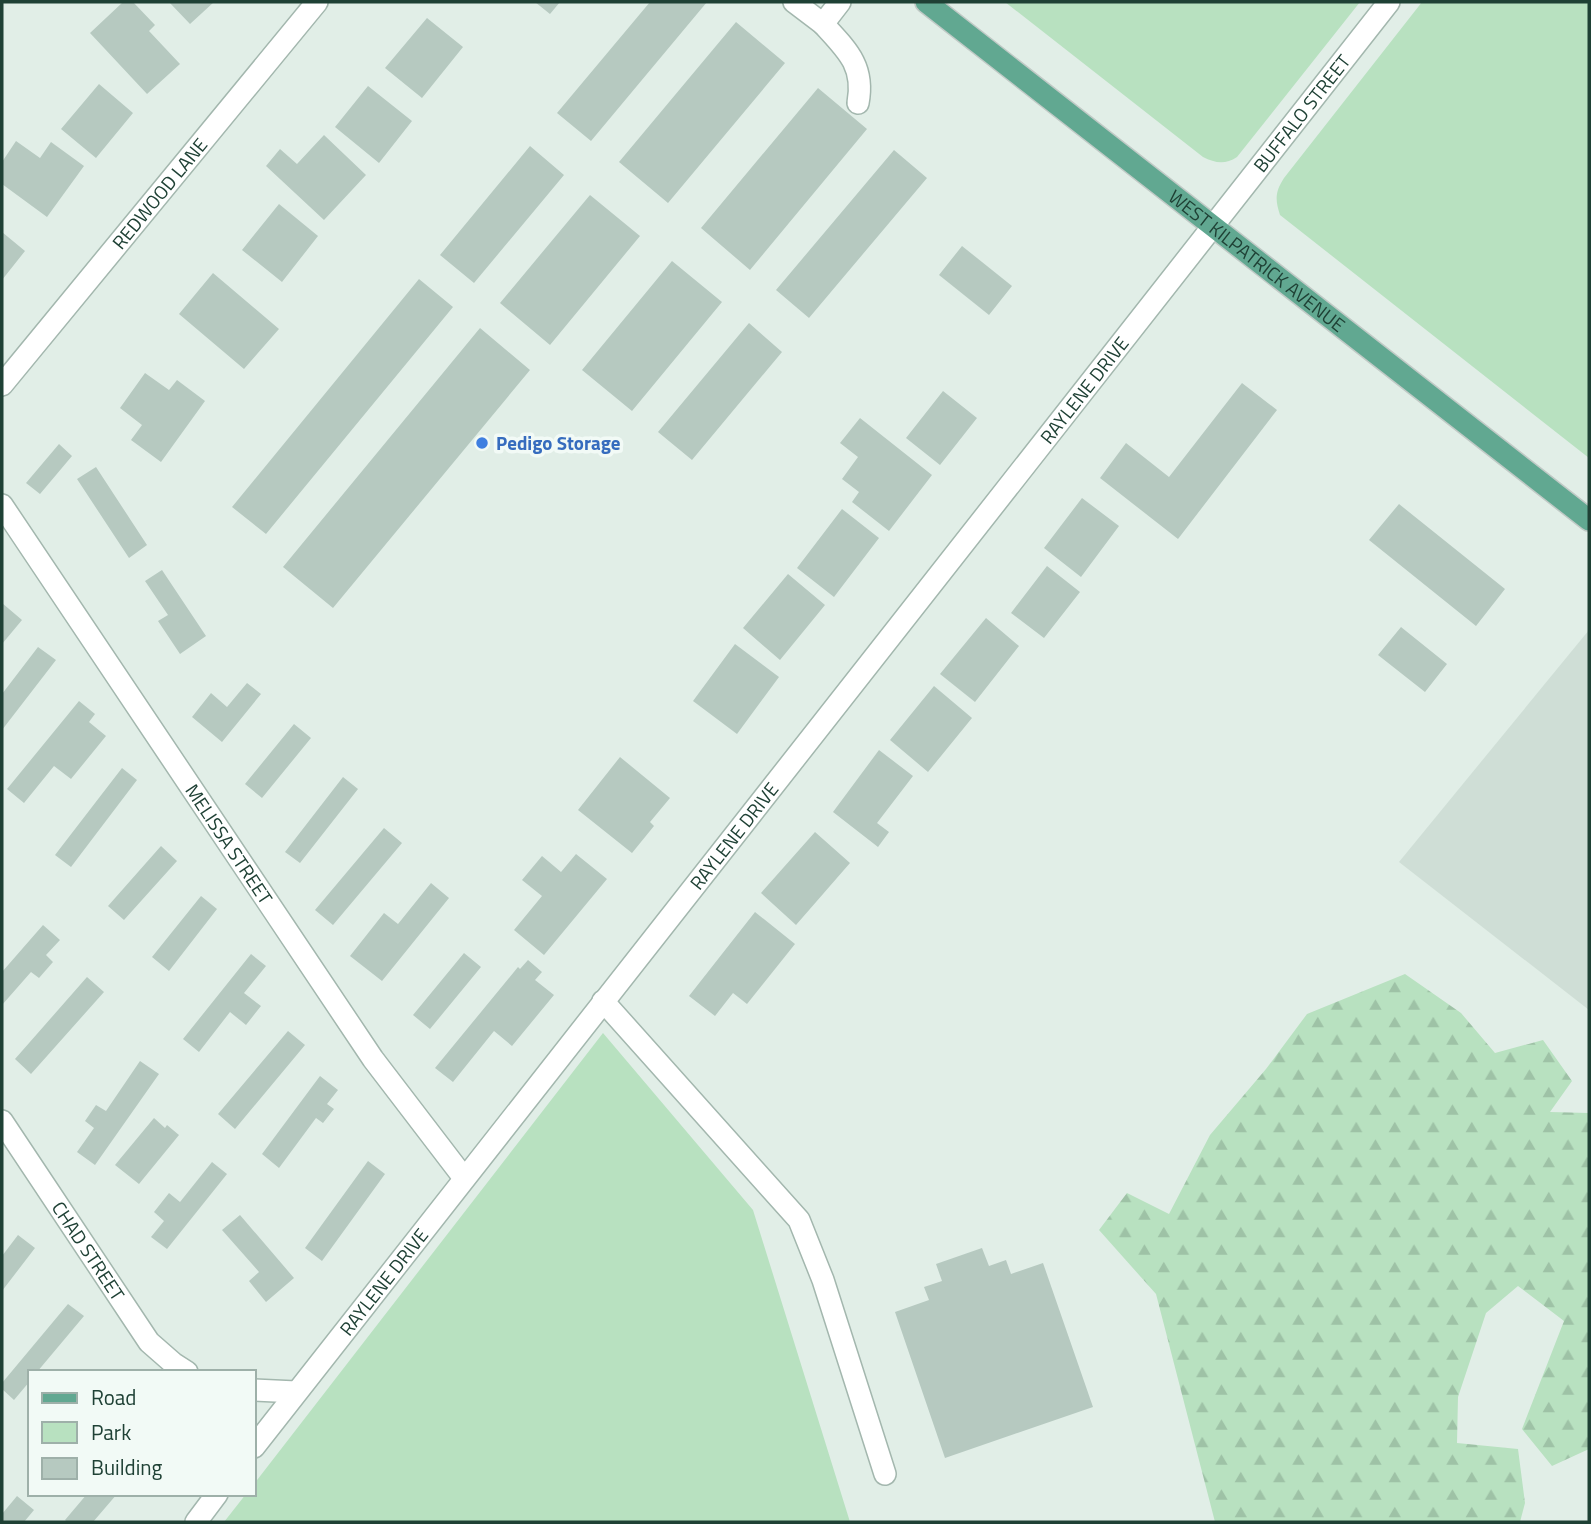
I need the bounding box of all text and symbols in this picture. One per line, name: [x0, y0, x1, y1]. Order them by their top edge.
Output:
street label: BUFFALO STREET: [1246, 48, 1357, 178]
street label: REDWOOD LANE: [105, 131, 214, 255]
street label: WEST KILPATRICK AVENUE: [1163, 182, 1352, 338]
street label: RAYLENE DRIVE: [1032, 330, 1135, 450]
place label: Pedigo Storage: [496, 428, 621, 457]
marker: Pedigo Storage: [474, 435, 490, 451]
street label: RAYLENE DRIVE: [682, 776, 785, 896]
street label: MELISSA STREET: [179, 778, 280, 910]
street label: CHAD STREET: [45, 1195, 132, 1306]
street label: RAYLENE DRIVE: [332, 1222, 435, 1341]
legend: [28, 1370, 256, 1496]
text: Road: [91, 1381, 136, 1413]
text: Park: [91, 1416, 131, 1448]
text: Building: [91, 1451, 163, 1483]

